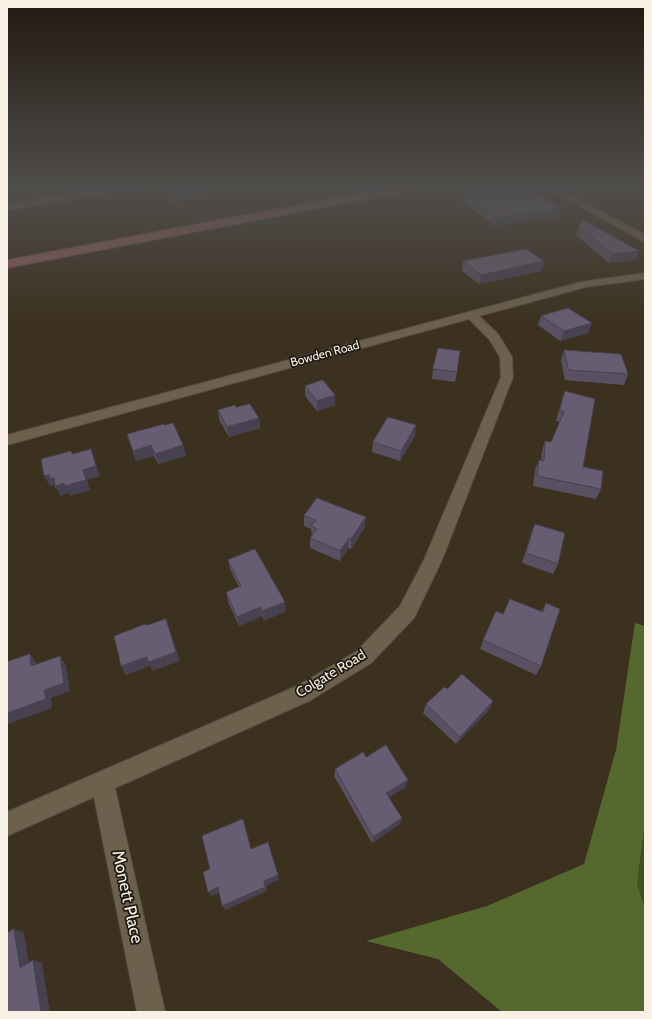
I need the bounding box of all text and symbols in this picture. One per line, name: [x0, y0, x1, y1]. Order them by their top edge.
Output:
street label: Bowden Road: [289, 338, 361, 370]
street label: Colgate Road: [293, 647, 369, 701]
street label: Monett Place: [107, 849, 147, 945]

